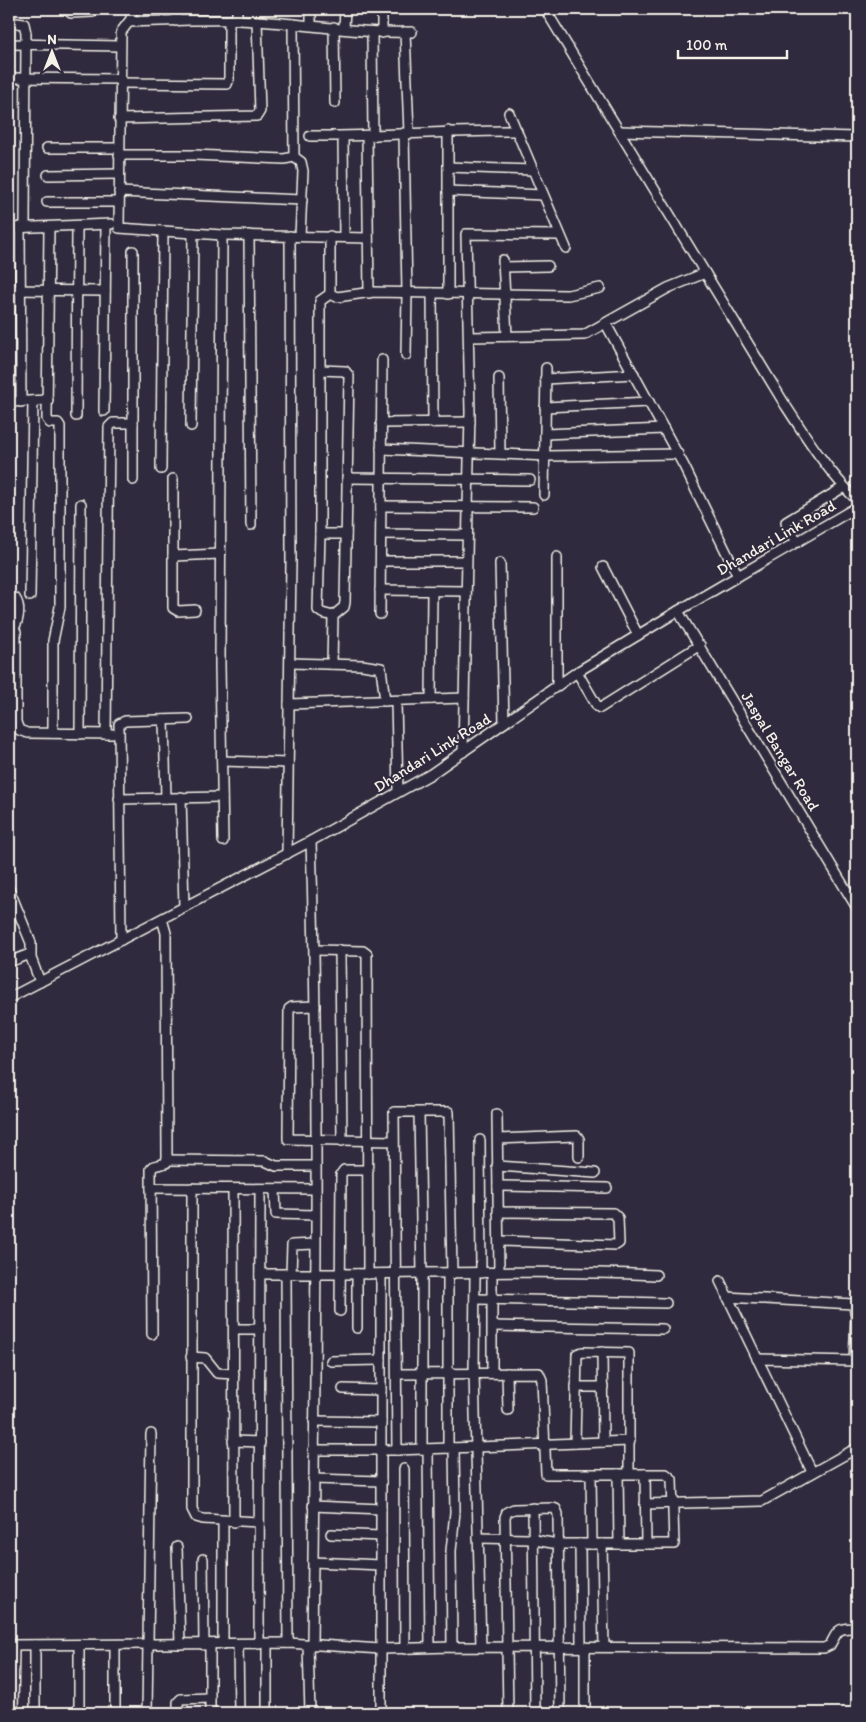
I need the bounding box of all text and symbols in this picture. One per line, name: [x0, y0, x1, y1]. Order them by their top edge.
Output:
north arrow: [28, 28, 78, 78]
scale bar: [678, 28, 787, 60]
text: N: [47, 31, 57, 48]
text: 100 m: [686, 36, 728, 54]
street label: Dhandari Link Road: [713, 496, 839, 579]
street label: Jaspal Bangar Road: [737, 688, 824, 815]
street label: Dhandari Link Road: [370, 709, 494, 796]

